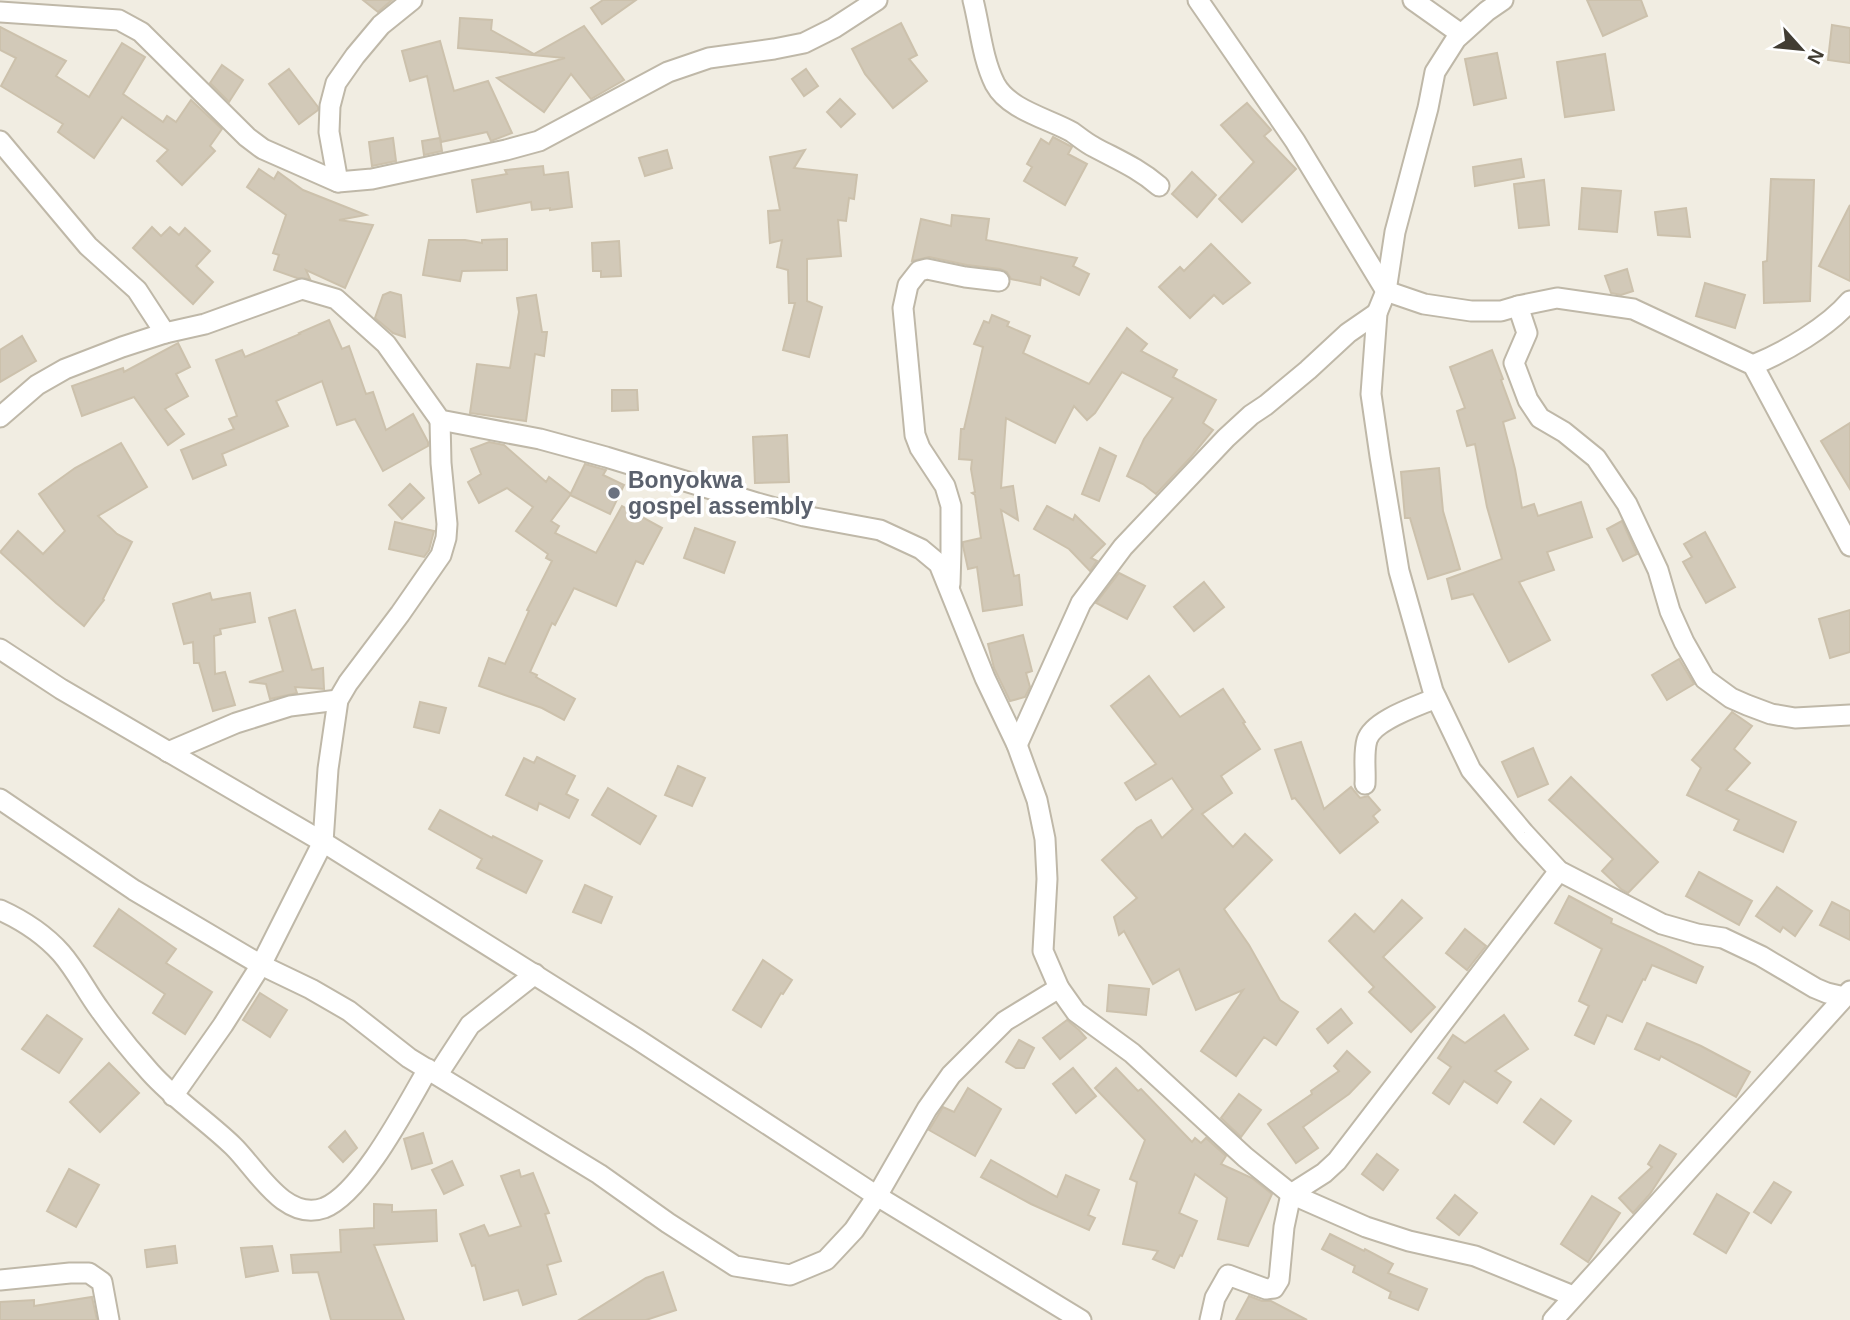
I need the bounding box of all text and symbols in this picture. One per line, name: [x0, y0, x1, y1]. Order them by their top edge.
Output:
north arrow: [1766, 14, 1836, 84]
text: N: [1803, 46, 1828, 67]
place label: Bonyokwa gospel assembly: [628, 467, 814, 519]
marker: Bonyokwa gospel assembly: [606, 485, 622, 501]

